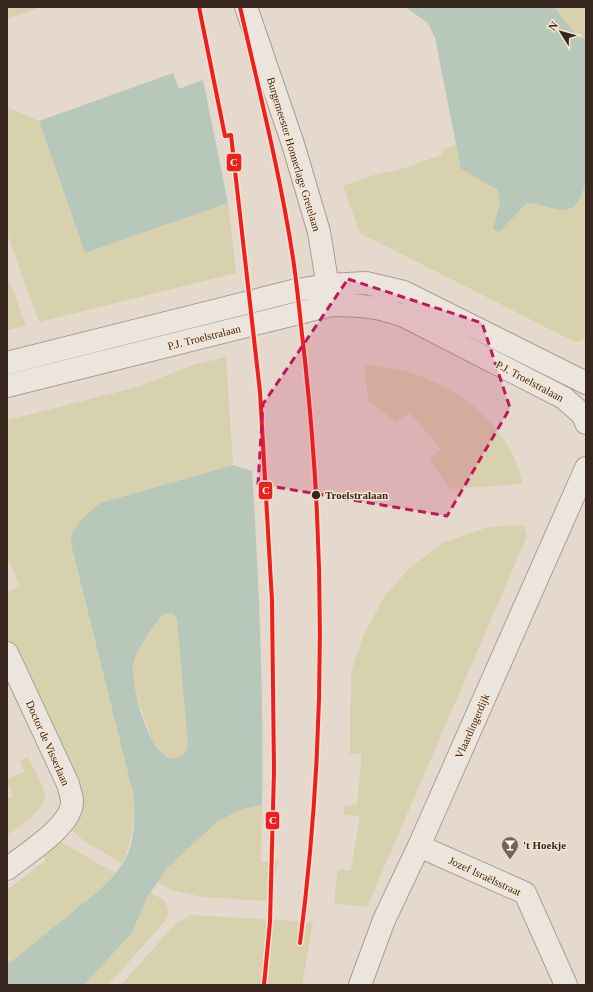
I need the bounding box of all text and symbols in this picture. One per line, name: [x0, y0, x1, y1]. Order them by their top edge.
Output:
north arrow: [541, 12, 581, 52]
text: N: [546, 19, 560, 33]
street label: Burgemeester Honnerlage Gretelaan: [265, 76, 323, 233]
line badge: C: [226, 153, 242, 172]
text: C: [230, 156, 238, 168]
street label: P.J. Troelstralaan: [166, 322, 242, 352]
street label: P.J. Troelstralaan: [494, 358, 566, 404]
line badge: C: [258, 481, 273, 500]
text: C: [262, 484, 270, 496]
marker: Troelstralaan: [310, 489, 322, 501]
place label: Troelstralaan: [325, 489, 388, 501]
street label: Vlaardingerdijk: [452, 691, 492, 760]
street label: Doctor de Visserlaan: [24, 699, 72, 788]
line badge: C: [265, 811, 280, 830]
text: C: [269, 814, 277, 826]
bar icon: 't Hoekje: [500, 835, 520, 860]
place label: 't Hoekje: [523, 839, 566, 851]
street label: Jozef Israëlsstraat: [447, 854, 523, 898]

